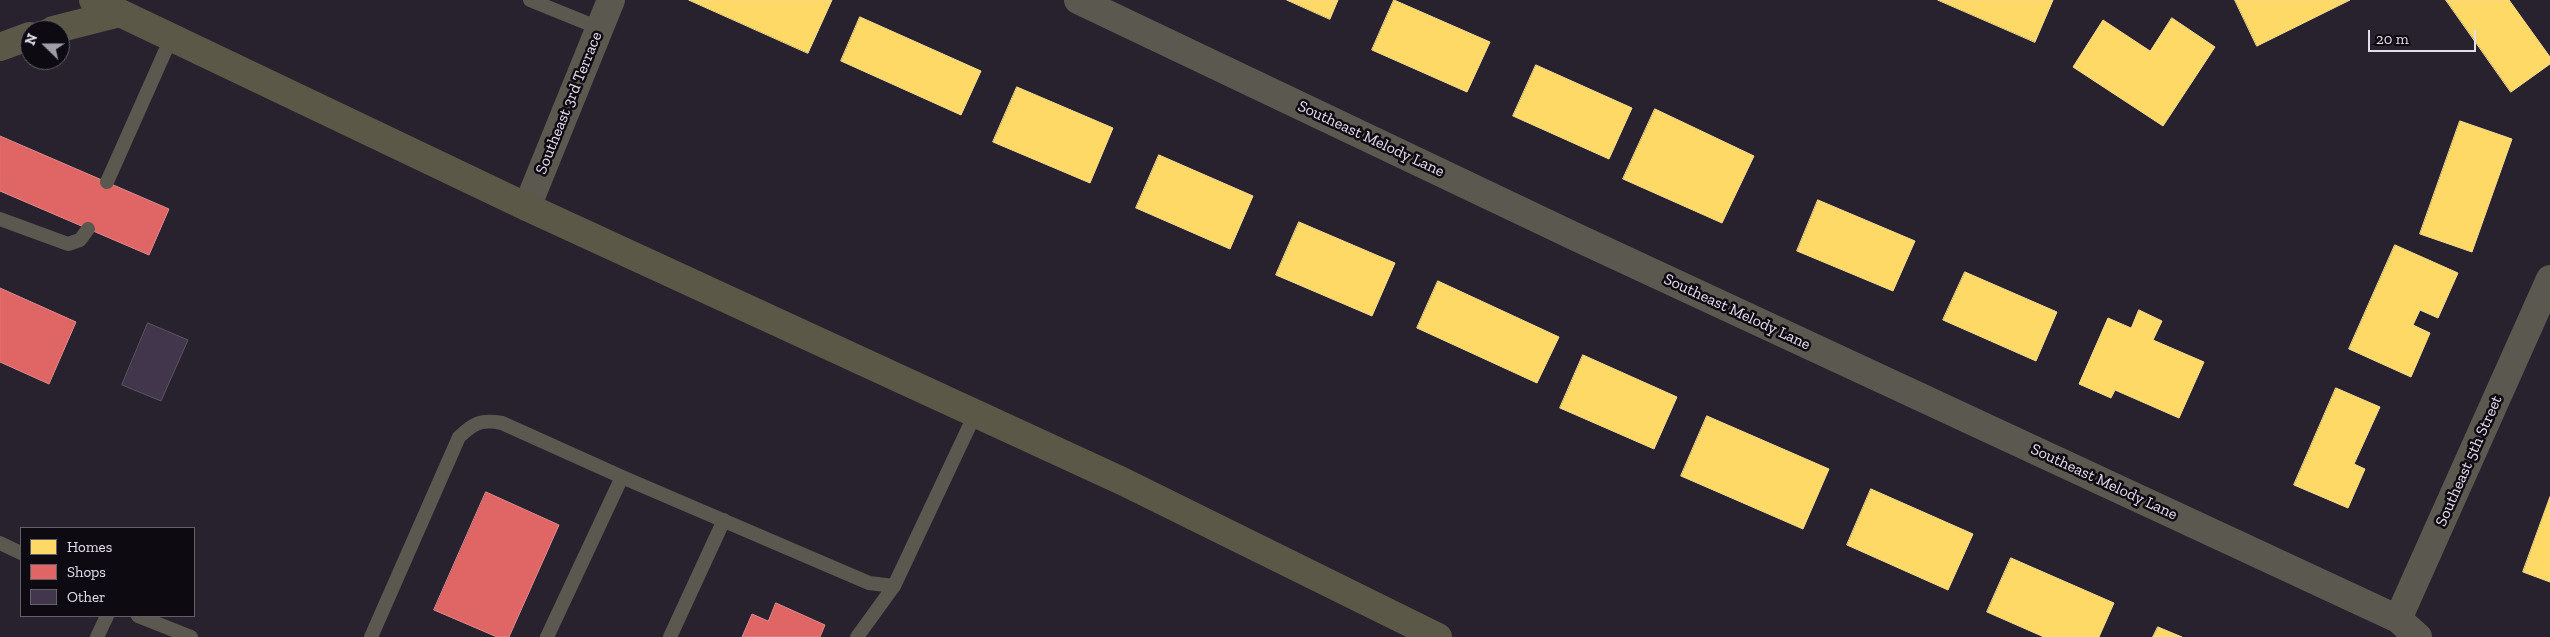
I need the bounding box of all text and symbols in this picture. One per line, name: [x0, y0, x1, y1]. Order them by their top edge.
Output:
north arrow: [20, 20, 70, 70]
scale bar: [2370, 20, 2478, 52]
street label: Southeast 3rd Terrace: [532, 29, 606, 177]
text: 20 m: [2376, 30, 2409, 48]
text: N: [22, 31, 41, 48]
street label: Southeast Melody Lane: [1295, 97, 1447, 181]
street label: Southeast Melody Lane: [1661, 270, 1813, 354]
street label: Southeast 5th Street: [2431, 393, 2507, 529]
street label: Southeast Melody Lane: [2028, 440, 2180, 524]
legend: [20, 527, 195, 617]
text: Homes: [67, 538, 112, 556]
text: Shops: [67, 563, 106, 581]
text: Other: [67, 588, 105, 606]

